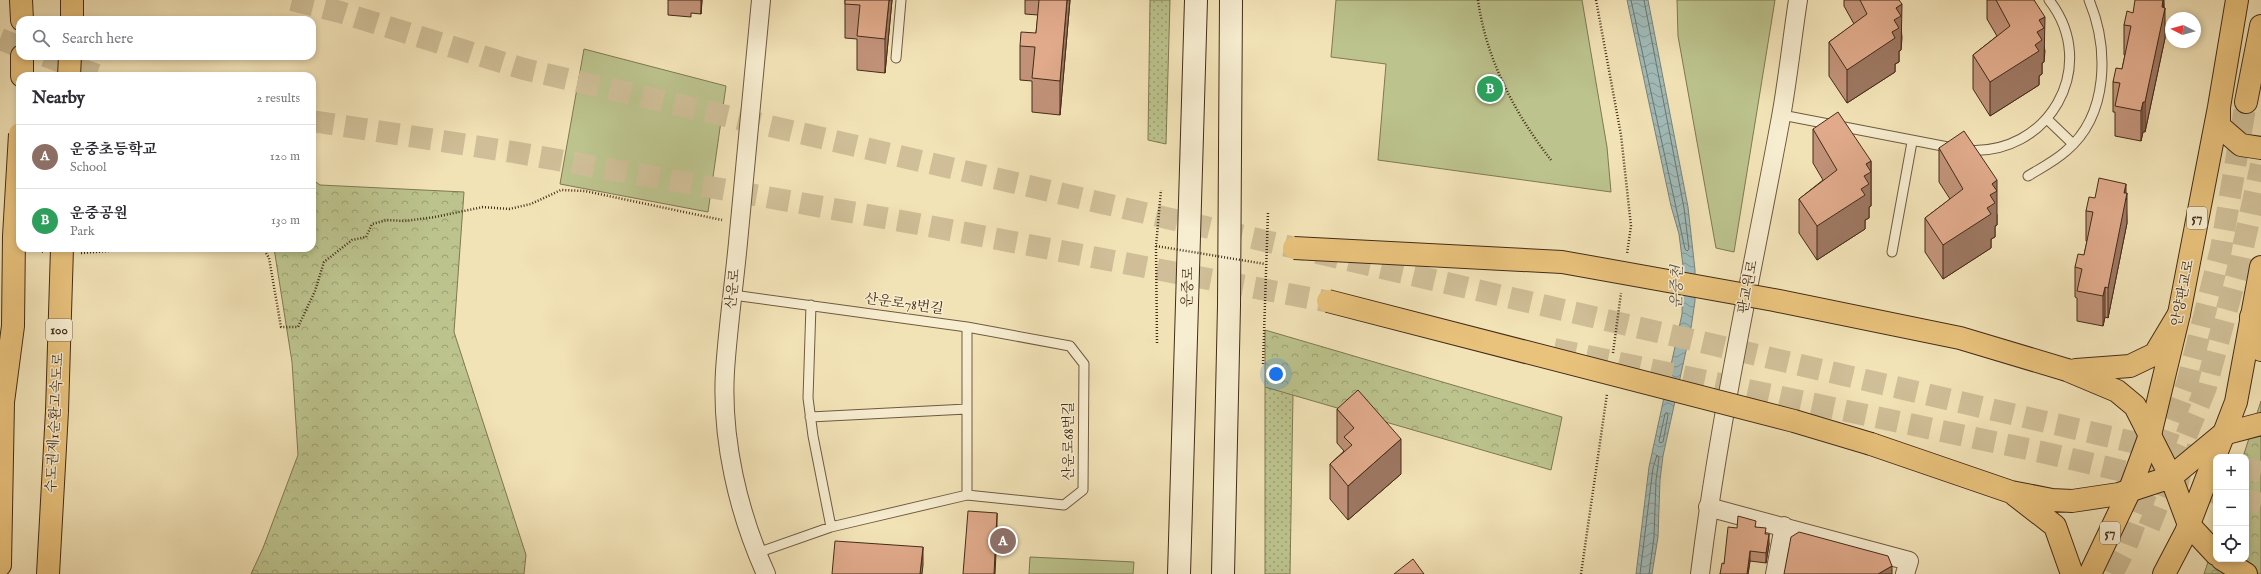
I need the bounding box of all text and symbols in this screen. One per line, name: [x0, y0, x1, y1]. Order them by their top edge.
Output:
north arrow: [2165, 12, 2201, 48]
search box: [16, 16, 316, 60]
icon: search: [30, 27, 52, 49]
text: Search here: [62, 29, 133, 48]
pin: B: [1477, 74, 1503, 104]
text: Nearby: [32, 88, 85, 109]
text: 2 results: [256, 90, 300, 107]
text: 운중초등학교: [70, 140, 157, 159]
text: A: [41, 148, 49, 165]
text: 120 m: [270, 148, 300, 165]
text: School: [70, 159, 107, 176]
text: 운중공원: [70, 204, 128, 223]
road number: 57: [2187, 207, 2207, 229]
text: B: [41, 212, 49, 229]
text: 130 m: [271, 212, 300, 229]
text: Park: [70, 223, 95, 240]
street label: 판교원로: [1734, 258, 1762, 315]
street label: 안양판교로: [2168, 258, 2198, 328]
water label: 운중천: [1667, 264, 1687, 309]
street label: 운중로: [1178, 266, 1198, 308]
street label: 산운로: [722, 267, 744, 310]
street label: 산운로78번길: [863, 290, 945, 318]
road number: 100: [46, 319, 72, 341]
street label: 수도권제1순환고속도로: [42, 352, 68, 494]
your location: [1266, 364, 1286, 384]
street label: 산운로68번길: [1060, 401, 1078, 481]
map controls: [2213, 454, 2249, 562]
button: +: [2213, 454, 2249, 490]
button: −: [2213, 490, 2249, 526]
road number: 57: [2100, 522, 2120, 544]
pin: A: [990, 526, 1016, 556]
button: locate: [2213, 526, 2249, 562]

